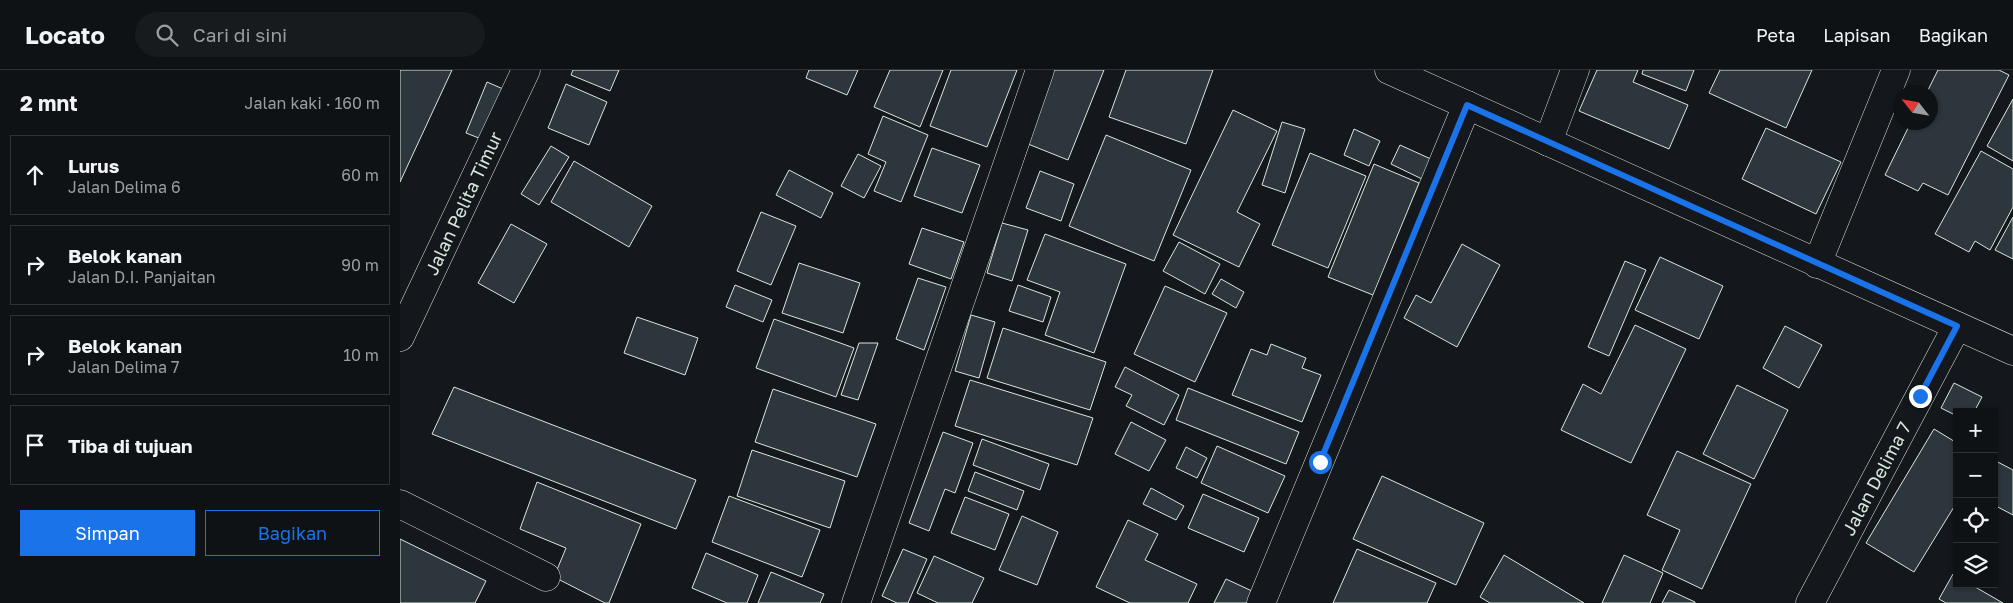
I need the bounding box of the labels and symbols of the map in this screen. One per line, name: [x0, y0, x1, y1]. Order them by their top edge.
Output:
north arrow: [1893, 85, 1938, 130]
street label: Jalan Pelita Timur: [420, 128, 506, 278]
route end: [1909, 385, 1932, 408]
street label: Jalan Delima 7: [1837, 418, 1915, 539]
route start: [1309, 451, 1332, 474]

